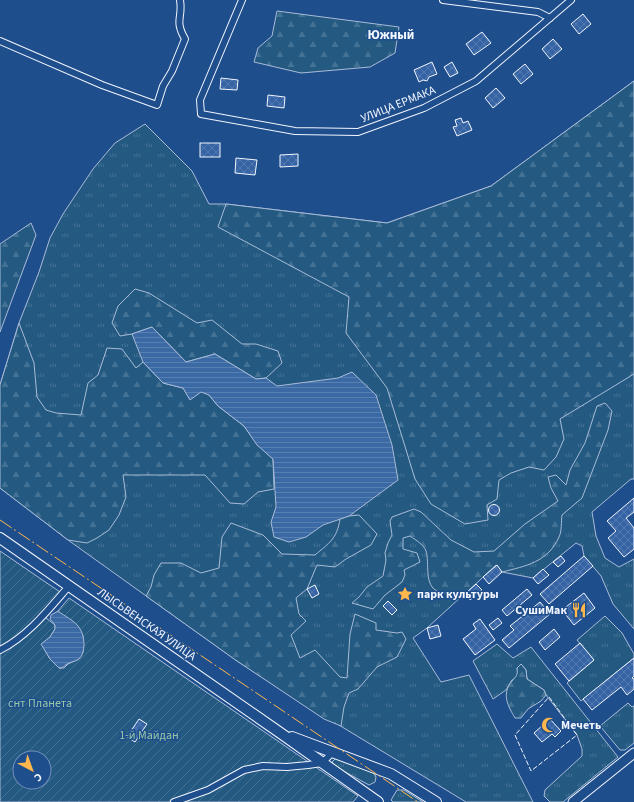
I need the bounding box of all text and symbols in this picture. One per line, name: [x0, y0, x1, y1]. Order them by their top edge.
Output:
district label: Южный: [368, 26, 414, 44]
street label: УЛИЦА ЕРМАКА: [358, 82, 439, 127]
street label: ЛЫСЬВЕНСКАЯ УЛИЦА: [94, 584, 200, 665]
place icon: парк культуры: [396, 585, 414, 603]
place label: парк культуры: [417, 586, 499, 603]
restaurant icon: СушиМак: [570, 601, 588, 619]
place label: СушиМак: [515, 602, 567, 619]
park label: снт Планета: [8, 695, 72, 712]
mosque icon: Мечеть: [540, 716, 558, 734]
place label: Мечеть: [561, 717, 601, 734]
park label: 1-й Майдан: [119, 727, 179, 744]
north arrow: [12, 750, 52, 790]
text: С: [30, 769, 46, 785]

